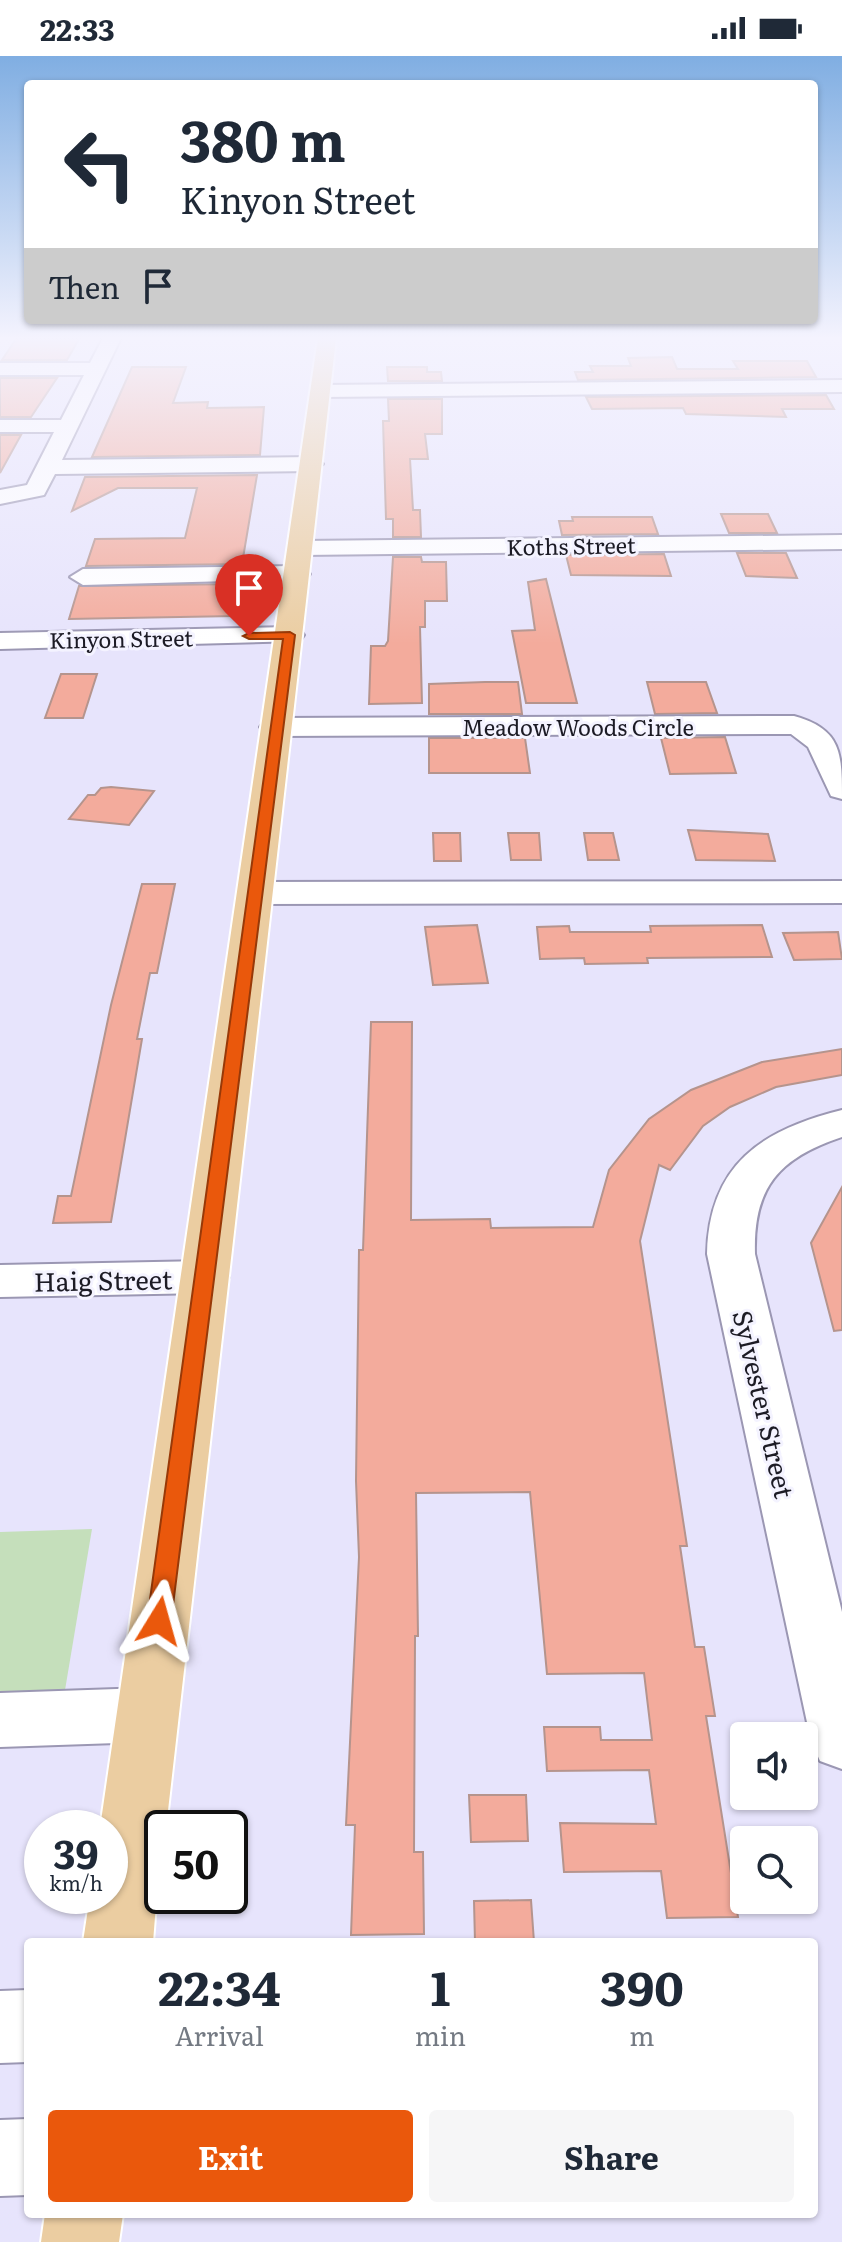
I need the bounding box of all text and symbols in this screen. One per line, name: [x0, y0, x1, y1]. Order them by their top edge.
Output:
text: 22:33: [40, 6, 115, 50]
text: 380 m: [180, 96, 346, 179]
icon: left: [48, 112, 152, 216]
text: Kinyon Street: [180, 172, 416, 225]
text: Then: [48, 264, 120, 308]
icon: arrive: [136, 264, 180, 308]
street label: Koths Street: [506, 527, 636, 563]
pin: [215, 554, 283, 636]
icon: arrive: [227, 566, 271, 610]
street label: Kinyon Street: [49, 620, 193, 656]
street label: Meadow Woods Circle: [462, 710, 694, 743]
street label: Haig Street: [33, 1258, 173, 1300]
street label: Sylvester Street: [724, 1306, 806, 1502]
position arrow: [117, 1579, 201, 1663]
map controls: [730, 1722, 818, 1914]
button: sound: [730, 1722, 818, 1810]
speed limit sign: 50: [144, 1810, 248, 1914]
text: 39: [53, 1822, 99, 1881]
button: search: [730, 1826, 818, 1914]
text: km/h: [49, 1867, 103, 1897]
text: 22:34: [158, 1950, 281, 2021]
text: 1: [430, 1950, 450, 2021]
text: 390: [600, 1950, 684, 2021]
text: Arrival: [175, 2015, 264, 2054]
text: min: [415, 2015, 466, 2054]
text: m: [629, 2015, 655, 2054]
button: Exit: [48, 2110, 413, 2202]
button: Share: [429, 2110, 794, 2202]

